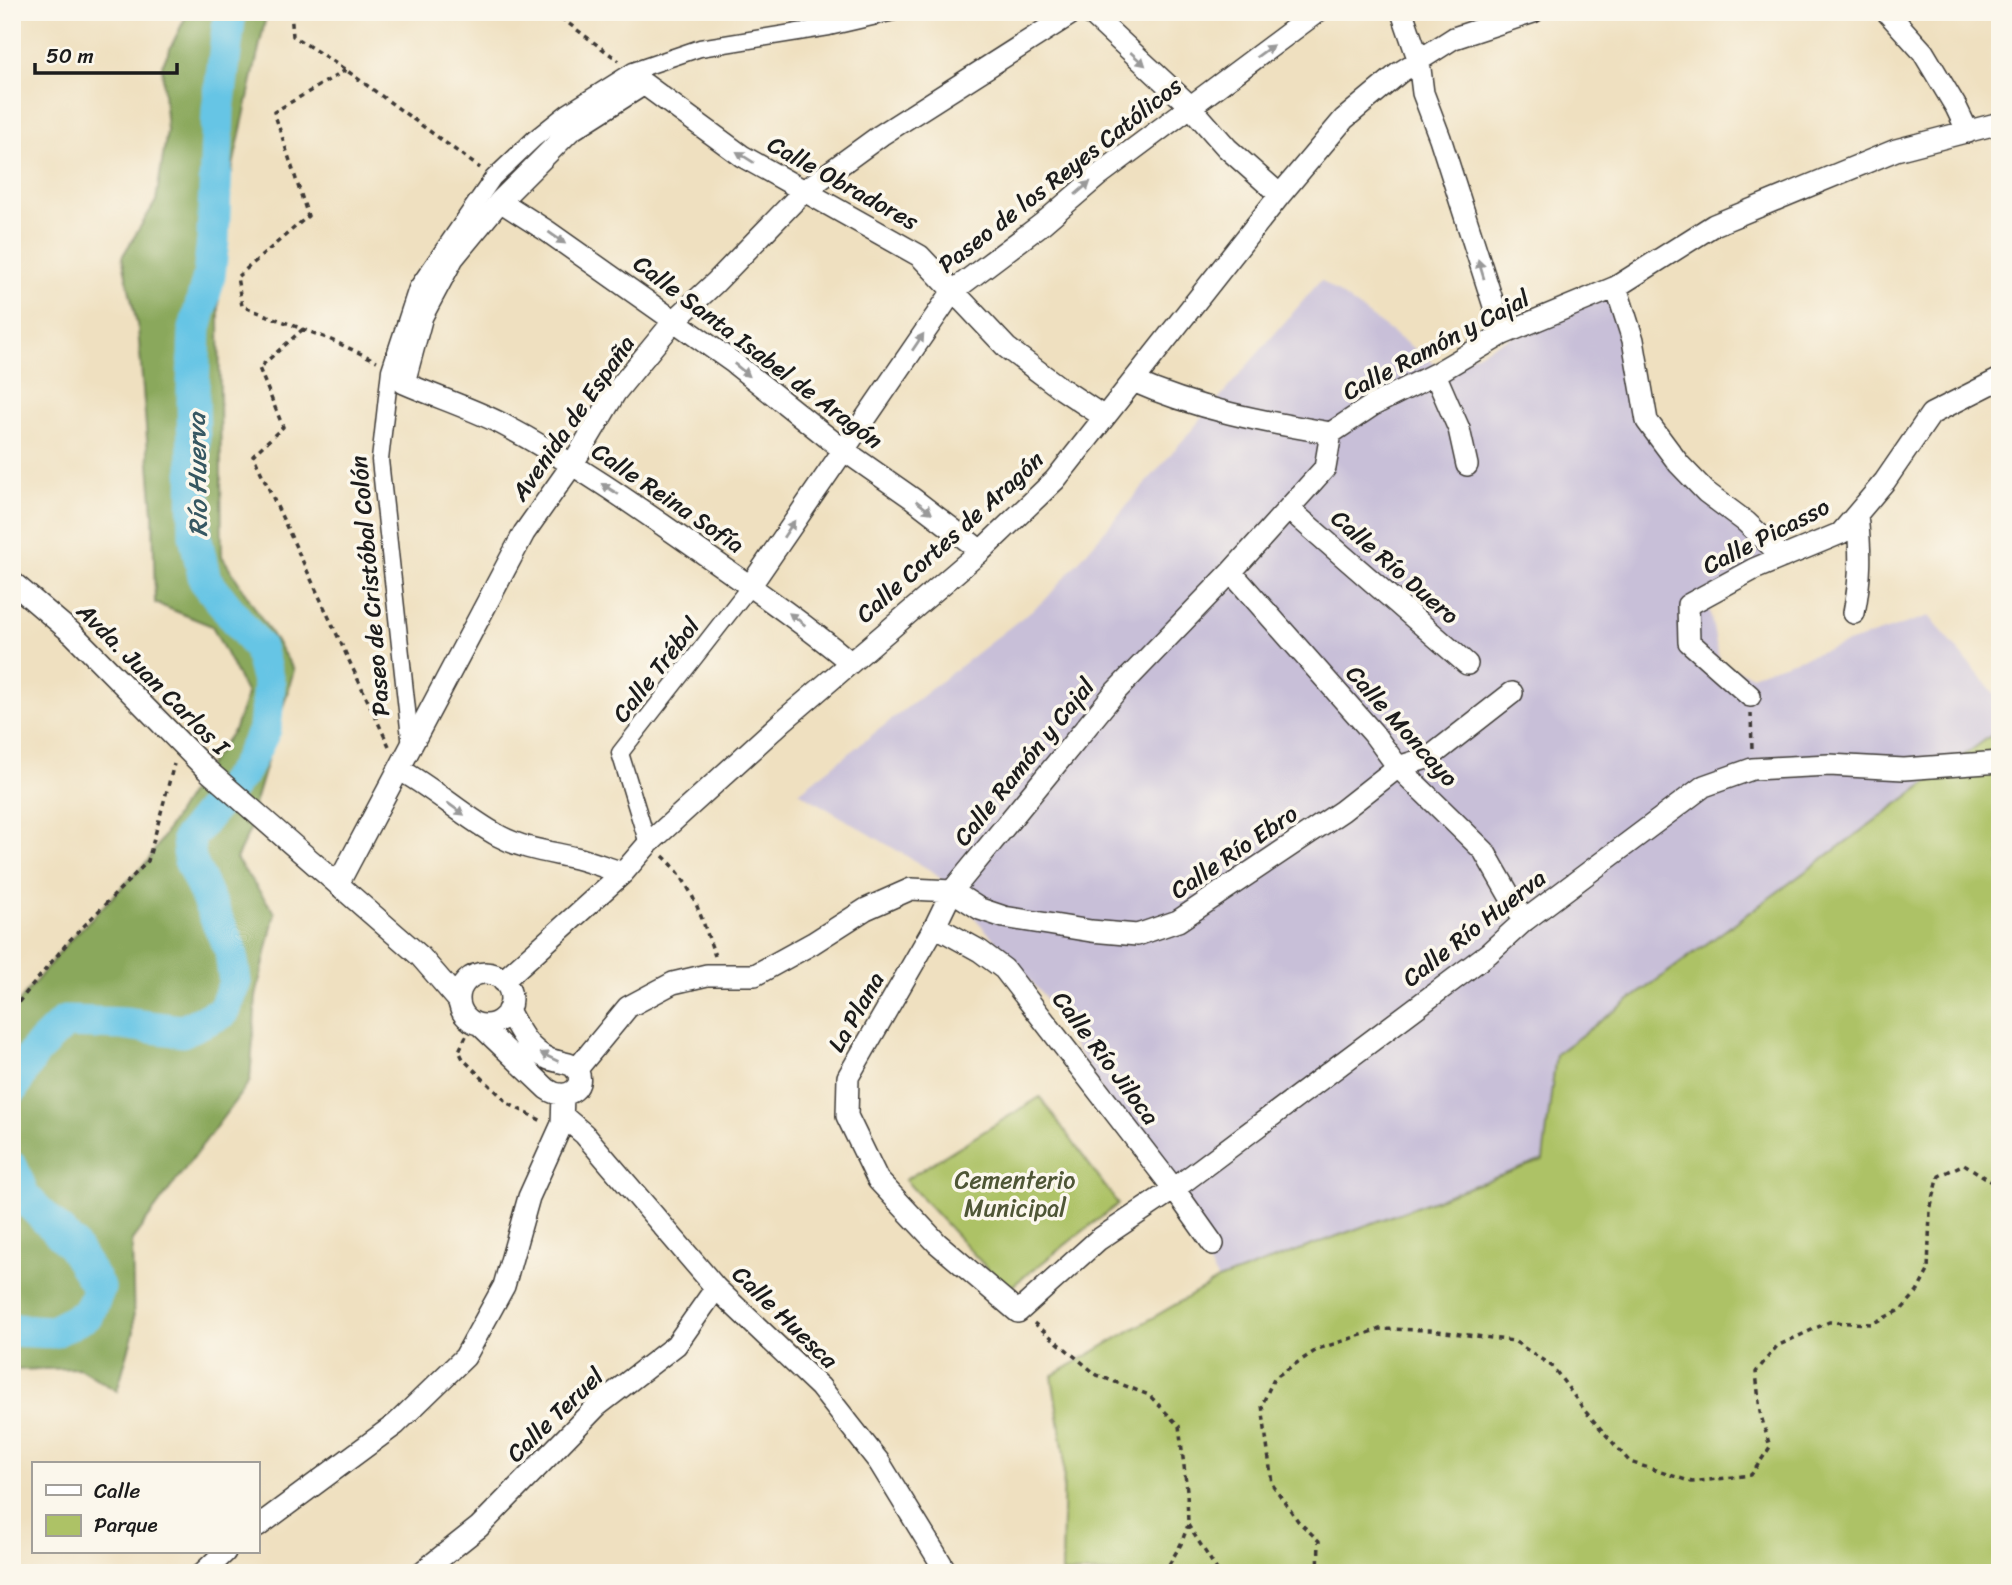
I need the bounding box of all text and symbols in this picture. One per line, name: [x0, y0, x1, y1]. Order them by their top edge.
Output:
scale bar: [35, 32, 177, 76]
text: 50 m: [46, 37, 94, 75]
one-way arrow: [1256, 44, 1274, 58]
one-way arrow: [1129, 51, 1147, 67]
street label: Paseo de los Reyes Católicos: [928, 65, 1192, 284]
street label: Calle Obradores: [760, 124, 927, 242]
one-way arrow: [735, 150, 754, 163]
one-way arrow: [1074, 180, 1092, 196]
one-way arrow: [548, 230, 566, 244]
street label: Calle Santa Isabel de Aragón: [624, 244, 892, 460]
one-way arrow: [1475, 259, 1485, 280]
street label: Calle Ramón y Cajal: [1335, 277, 1538, 412]
street label: Avenida de España: [499, 326, 646, 511]
one-way arrow: [912, 332, 925, 351]
one-way arrow: [733, 362, 751, 376]
water label: Río Huerva: [173, 411, 221, 537]
street label: Calle Reina Sofía: [583, 431, 753, 565]
street label: Calle Cortes de Aragón: [846, 440, 1054, 634]
street label: Paseo de Cristóbal Colón: [338, 454, 402, 718]
one-way arrow: [601, 483, 620, 496]
street label: Calle Picasso: [1695, 486, 1837, 586]
one-way arrow: [914, 499, 932, 514]
street label: Calle Río Duero: [1321, 499, 1469, 635]
one-way arrow: [782, 519, 795, 538]
street label: Avda. Juan Carlos I: [66, 592, 241, 767]
street label: Calle Trébol: [601, 607, 712, 732]
one-way arrow: [788, 612, 806, 626]
street label: Calle Moncayo: [1335, 655, 1469, 797]
street label: Calle Ramón y Cajal: [942, 667, 1106, 856]
street label: Calle Río Ebro: [1161, 793, 1307, 911]
one-way arrow: [447, 801, 465, 815]
street label: Calle Río Huerva: [1393, 858, 1555, 998]
street label: La Plana: [816, 964, 896, 1060]
street label: Calle Río Jiloca: [1041, 982, 1171, 1134]
one-way arrow: [539, 1051, 559, 1063]
park label: Cementerio Municipal: [955, 1159, 1075, 1229]
street label: Calle Huesca: [722, 1255, 849, 1380]
street label: Calle Teruel: [496, 1356, 615, 1473]
legend: [32, 1462, 259, 1554]
text: Calle: [94, 1472, 141, 1510]
text: Parque: [94, 1506, 158, 1544]

